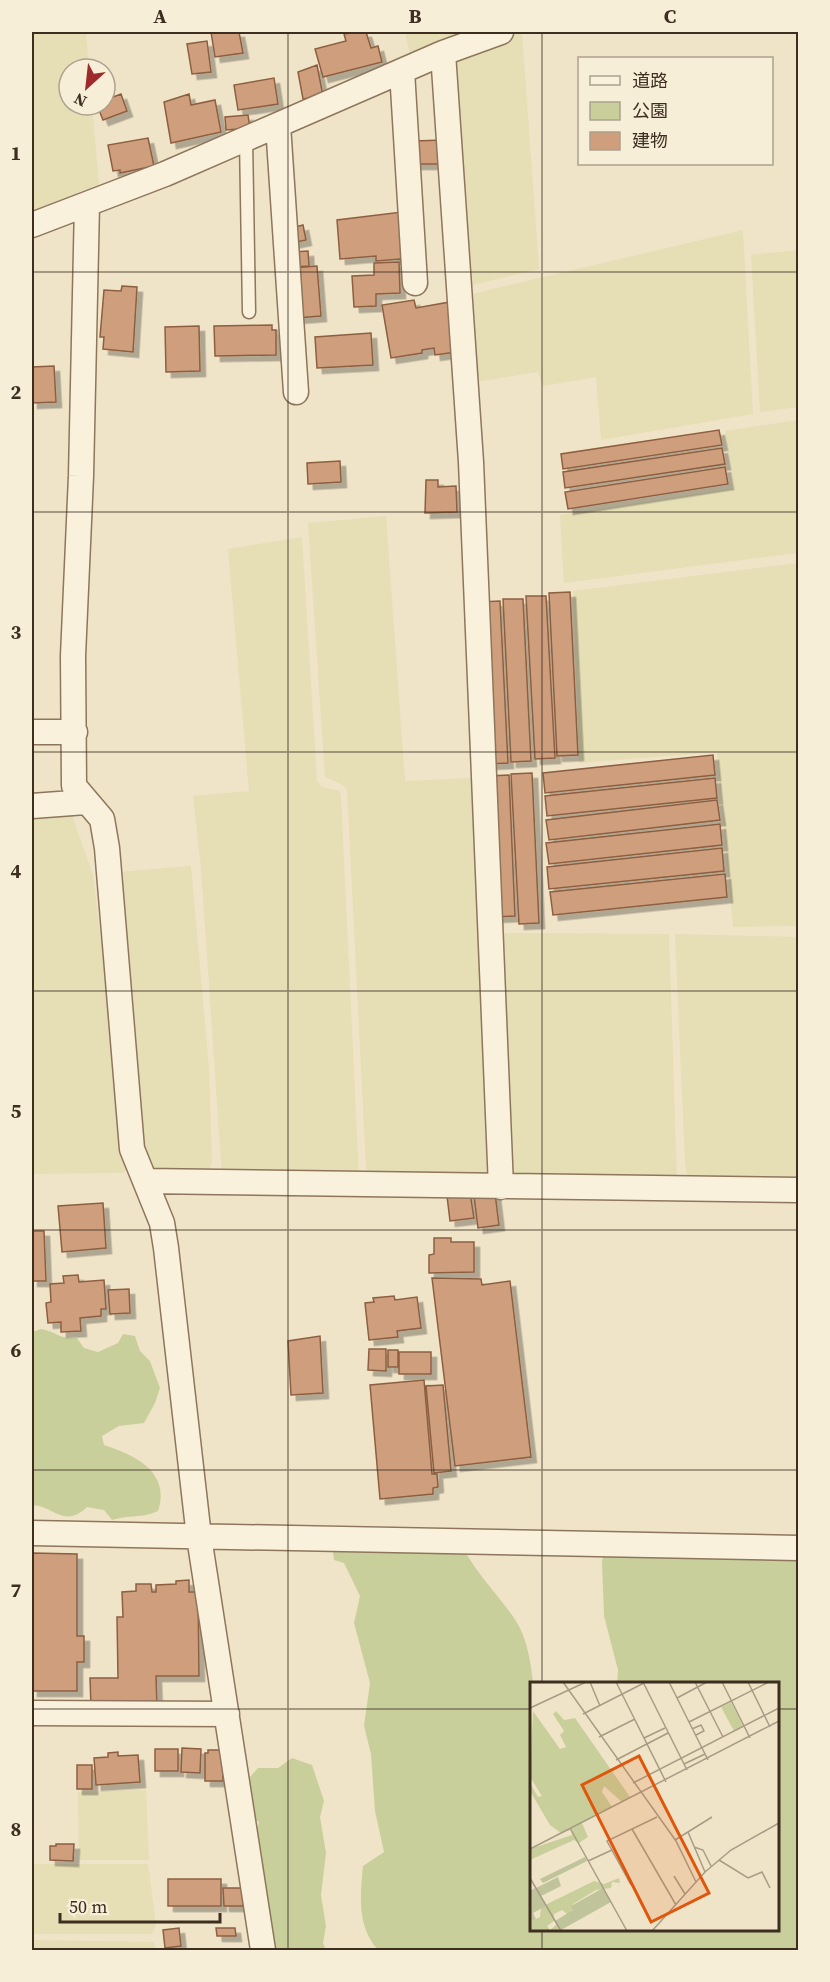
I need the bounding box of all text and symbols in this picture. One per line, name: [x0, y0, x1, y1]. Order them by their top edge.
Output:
text: A: [153, 2, 167, 30]
text: B: [408, 2, 422, 30]
text: C: [664, 2, 676, 30]
north arrow: [57, 57, 117, 117]
legend: [578, 57, 773, 165]
text: 道路: [632, 68, 668, 93]
text: N: [70, 88, 90, 113]
text: 公園: [632, 98, 668, 123]
text: 建物: [632, 128, 668, 153]
text: 1: [11, 139, 21, 167]
text: 2: [11, 378, 22, 406]
text: 3: [11, 618, 22, 646]
text: 4: [11, 857, 22, 885]
text: 5: [11, 1097, 22, 1125]
text: 6: [11, 1336, 22, 1364]
text: 7: [11, 1576, 22, 1604]
inset map: [530, 1682, 779, 1931]
text: 8: [11, 1815, 21, 1843]
scale bar: [60, 1886, 220, 1924]
text: 50 m: [69, 1894, 107, 1919]

